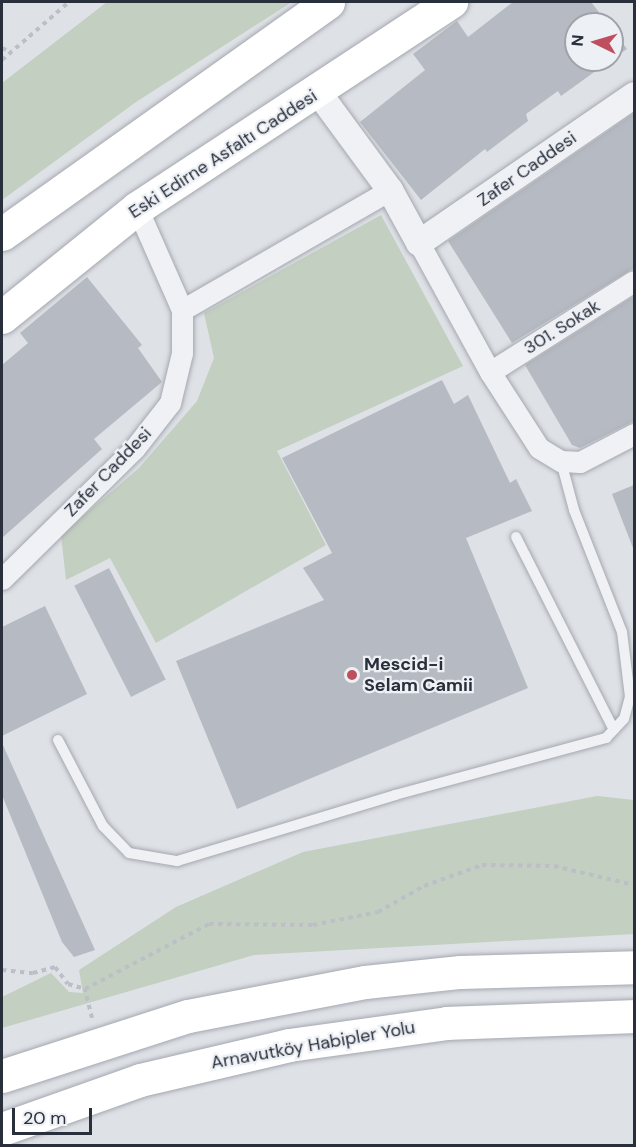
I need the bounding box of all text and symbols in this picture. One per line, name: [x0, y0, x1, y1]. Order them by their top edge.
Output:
north arrow: [564, 12, 624, 72]
text: N: [567, 34, 589, 47]
street label: Eski Edirne Asfaltı Caddesi: [125, 85, 321, 223]
street label: Zafer Caddesi: [473, 127, 581, 211]
street label: 301. Sokak: [520, 295, 604, 359]
street label: Zafer Caddesi: [60, 423, 156, 521]
place label: Mescid-i Selam Camii: [364, 654, 473, 696]
marker: Mescid-i Selam Camii: [345, 668, 359, 682]
street label: Arnavutköy Habipler Yolu: [209, 1016, 417, 1074]
scale bar: [15, 1096, 94, 1134]
text: 20 m: [23, 1106, 66, 1130]

